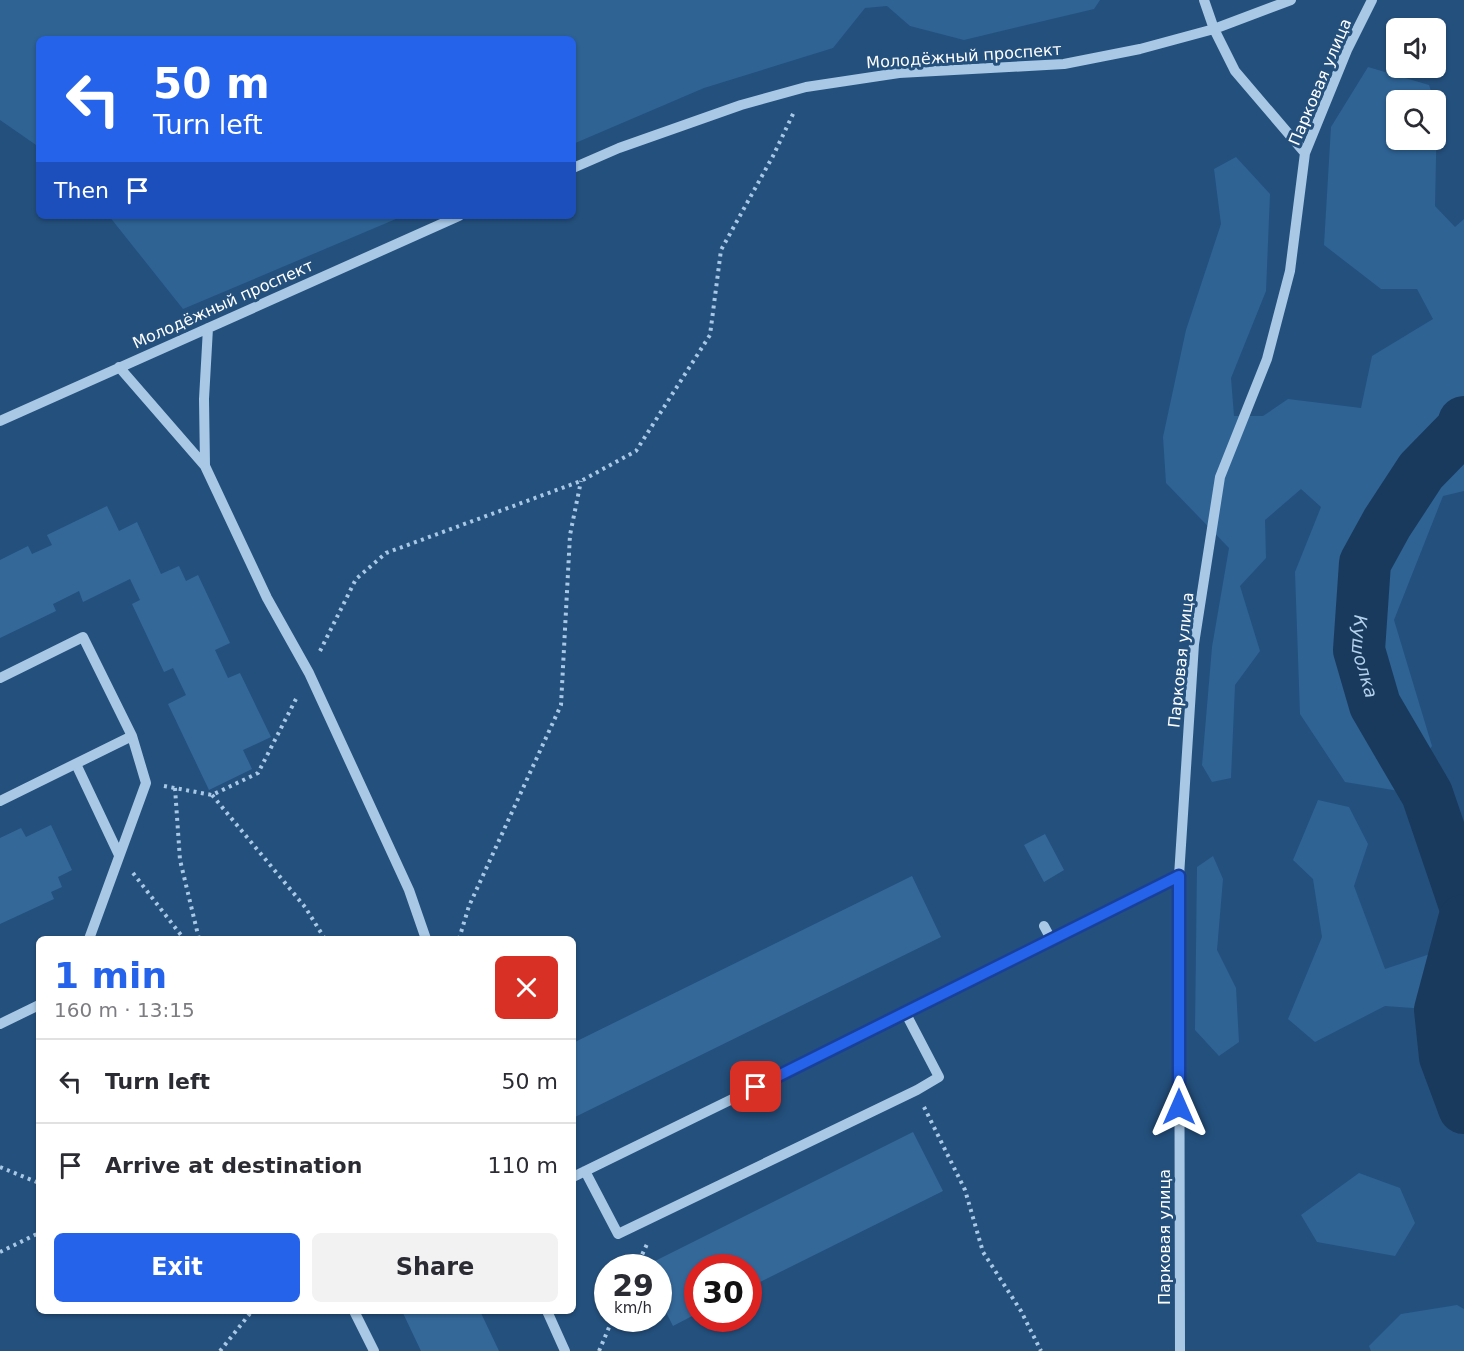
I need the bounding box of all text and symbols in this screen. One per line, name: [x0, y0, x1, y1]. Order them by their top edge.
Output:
street label: Парковая улица: [1285, 16, 1355, 148]
map controls: [1386, 18, 1446, 150]
button: sound: [1386, 18, 1446, 78]
street label: Молодёжный проспект: [866, 40, 1062, 72]
text: 50 m: [153, 59, 270, 108]
icon: left: [54, 60, 132, 138]
button: search: [1386, 90, 1446, 150]
text: Turn left: [153, 109, 263, 140]
icon: arrive: [121, 174, 154, 207]
text: Then: [54, 178, 109, 203]
street label: Молодёжный проспект: [130, 255, 316, 353]
street label: Парковая улица: [1164, 591, 1198, 729]
water label: Кушолка: [1348, 614, 1383, 700]
text: 1 min: [54, 955, 167, 996]
button: close: [495, 956, 558, 1019]
text: 160 m · 13:15: [54, 998, 195, 1022]
pin: [730, 1061, 781, 1112]
icon: left: [54, 1065, 87, 1098]
text: Turn left: [105, 1069, 210, 1094]
text: 50 m: [502, 1069, 558, 1094]
icon: arrive: [739, 1070, 772, 1103]
position arrow: [1147, 1075, 1211, 1139]
icon: arrive: [54, 1149, 87, 1182]
text: Arrive at destination: [105, 1153, 362, 1178]
text: 110 m: [488, 1153, 558, 1178]
street label: Парковая улица: [1155, 1169, 1174, 1305]
button: Exit: [54, 1233, 300, 1302]
button: Share: [312, 1233, 558, 1302]
speed limit sign: 30: [684, 1254, 762, 1332]
text: 29: [612, 1268, 654, 1303]
text: km/h: [614, 1299, 652, 1317]

